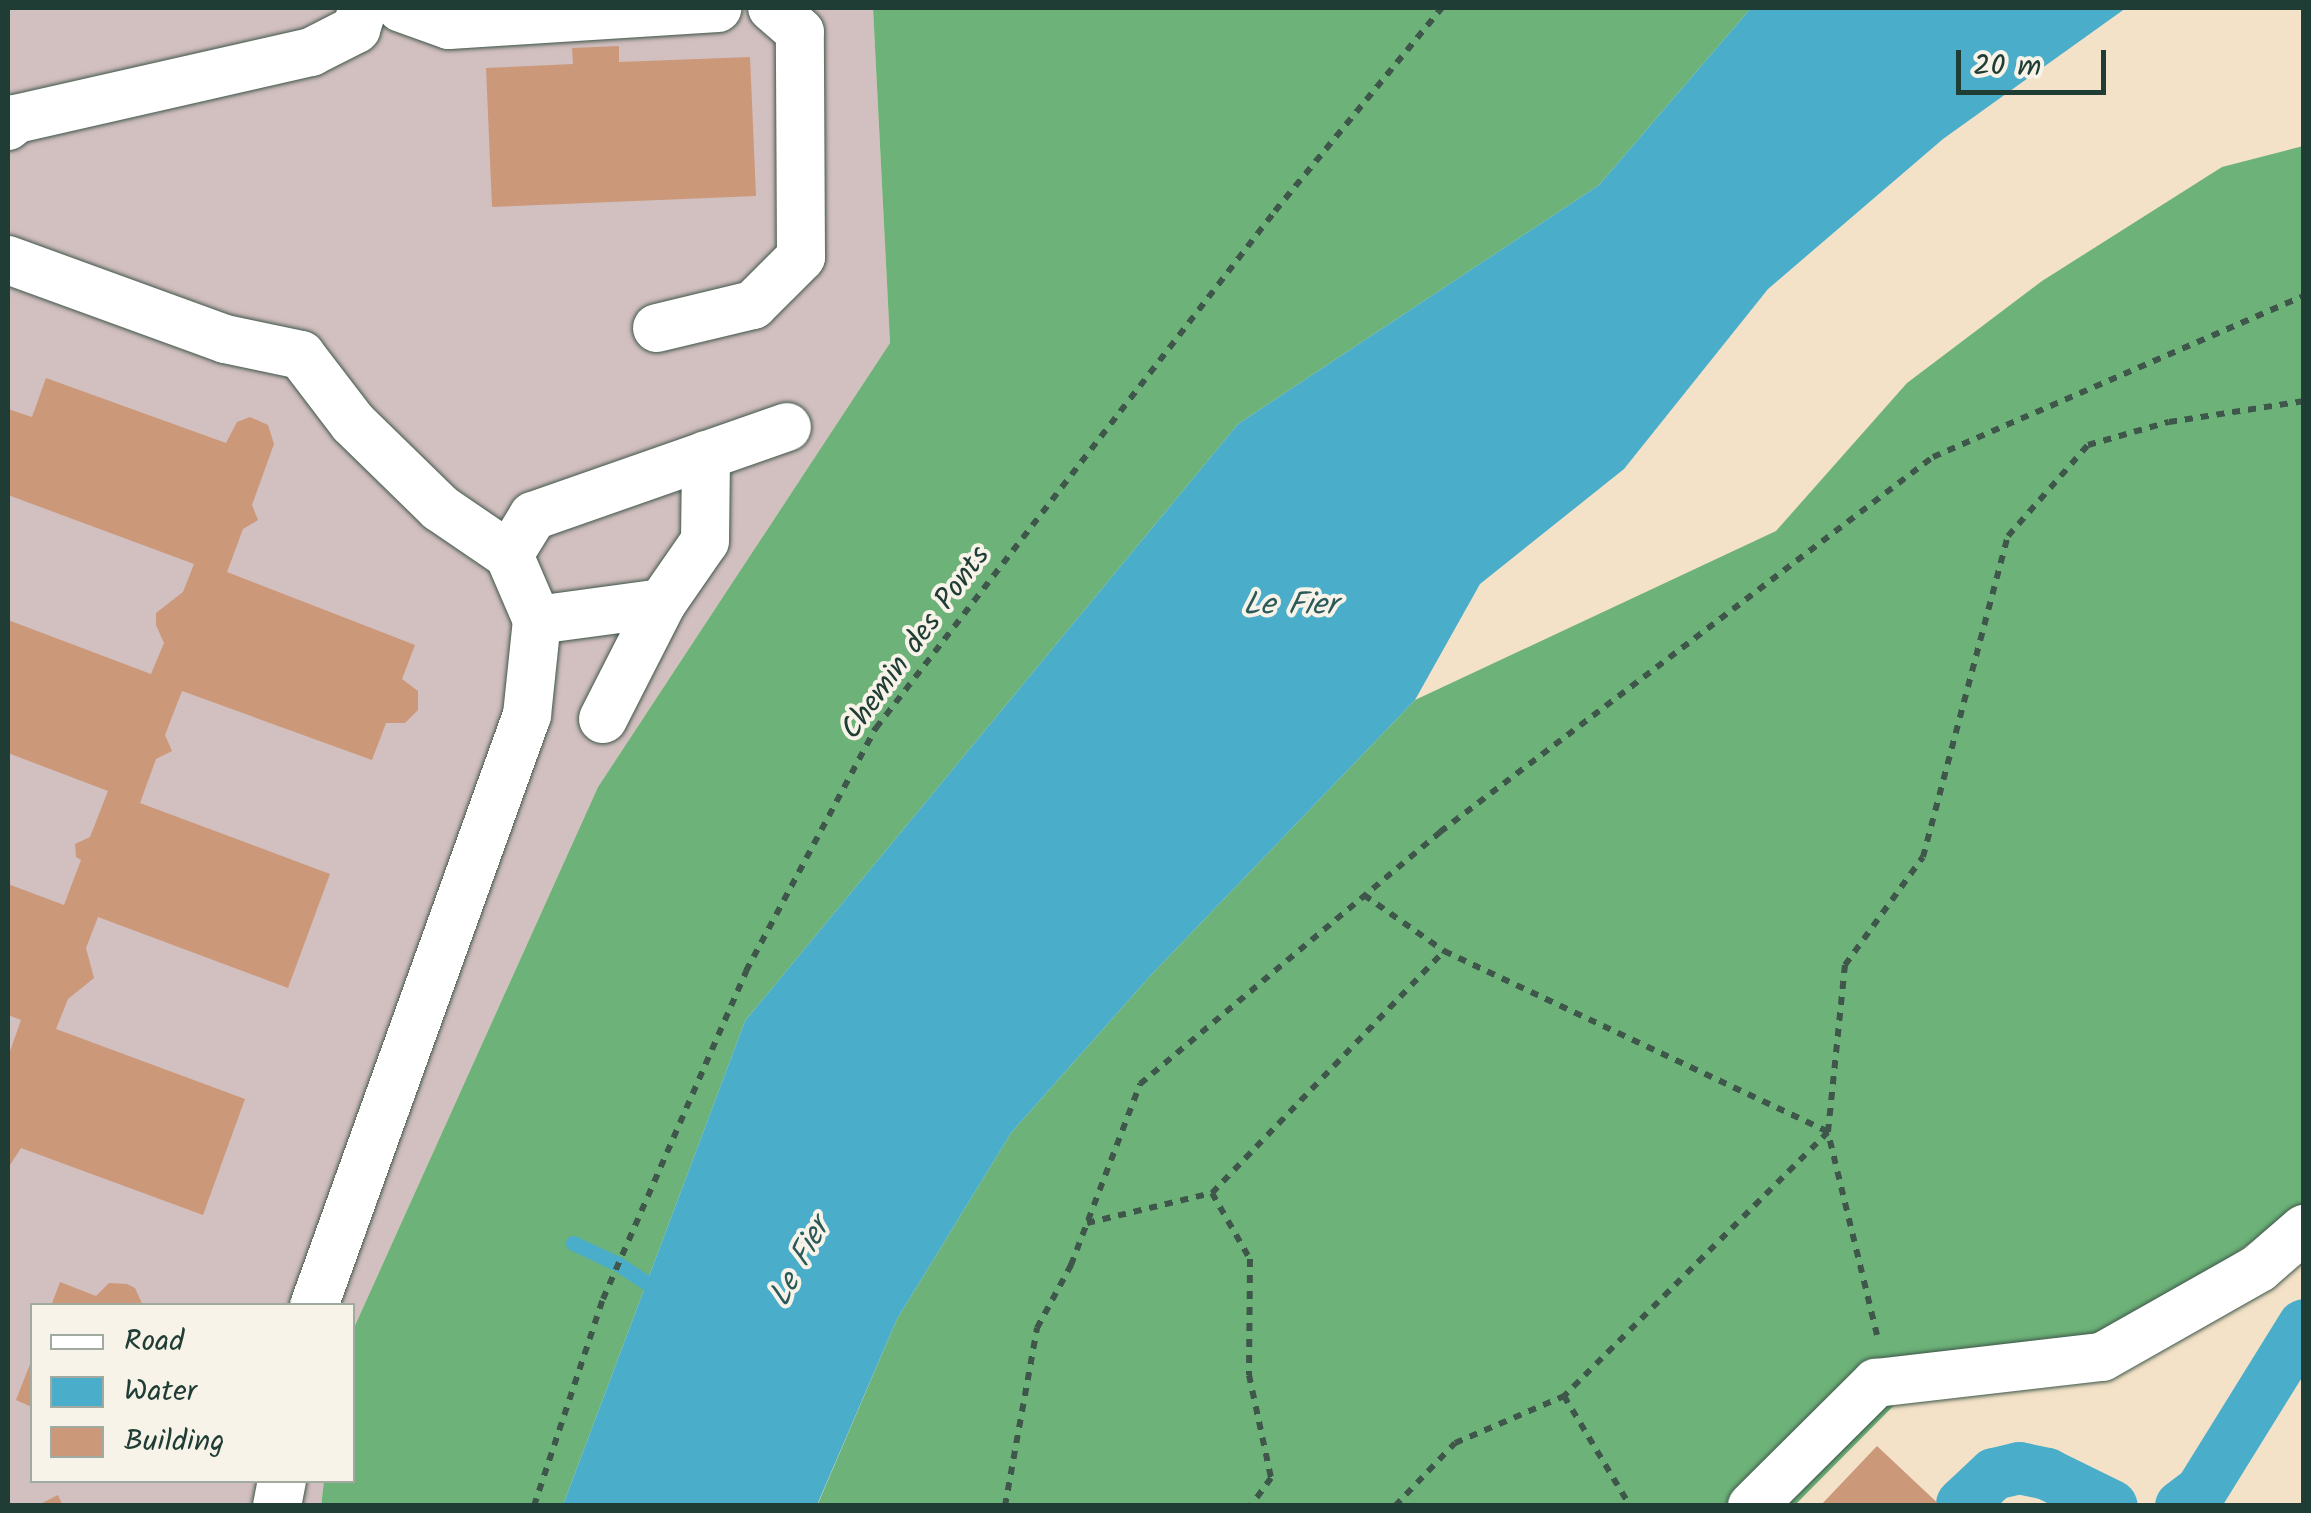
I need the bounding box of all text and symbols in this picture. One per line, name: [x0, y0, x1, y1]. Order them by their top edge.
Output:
scale bar: [1961, 30, 2111, 92]
text: 20 m: [1973, 43, 2041, 91]
street label: Chemin des Ponts: [834, 539, 998, 747]
water label: Le Fier: [1243, 587, 1337, 625]
water label: Le Fier: [762, 1212, 840, 1314]
legend: [30, 1303, 355, 1483]
text: Road: [124, 1318, 184, 1366]
text: Water: [124, 1368, 197, 1416]
text: Building: [124, 1418, 224, 1466]

